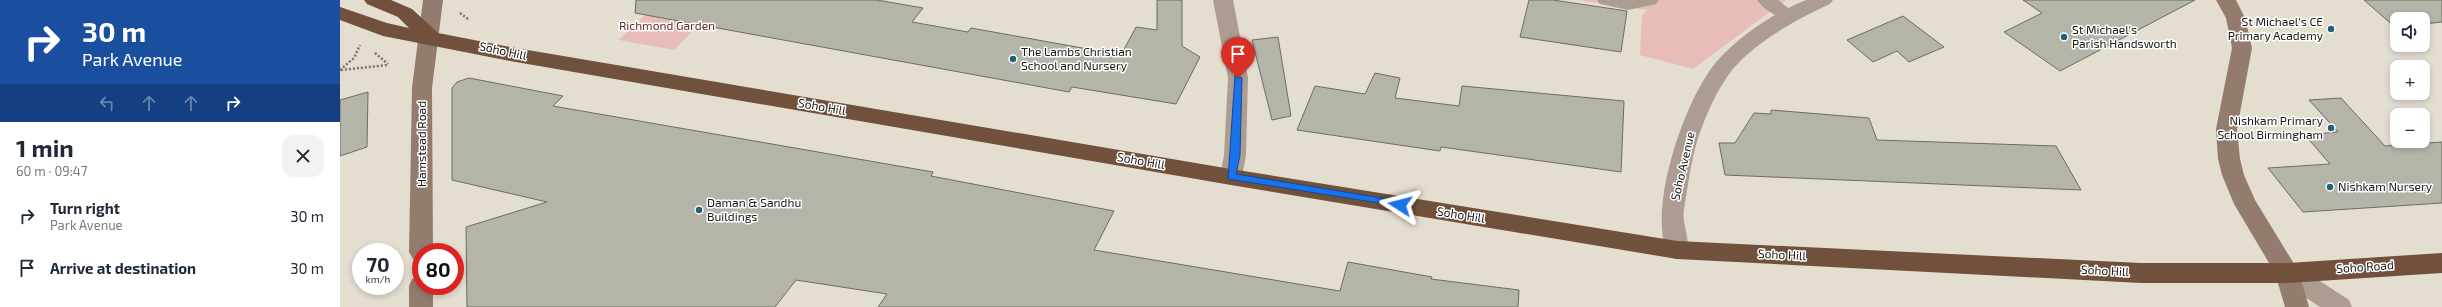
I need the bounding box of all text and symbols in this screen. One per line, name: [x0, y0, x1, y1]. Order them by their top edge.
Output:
map controls: [2390, 12, 2430, 148]
button: sound: [2390, 12, 2430, 52]
text: 30 m: [82, 14, 146, 48]
place label: St Michael's CE Primary Academy: [2228, 14, 2324, 42]
icon: right: [16, 16, 68, 68]
park label: Richmond Garden: [619, 18, 715, 32]
place label: St Michael's Parish Handsworth: [2072, 22, 2177, 50]
marker: St Michael's CE Primary Academy: [2326, 24, 2336, 34]
marker: St Michael's Parish Handsworth: [2059, 32, 2069, 42]
pin: [1221, 37, 1255, 78]
street label: Soho Hill: [478, 38, 529, 62]
icon: arrive: [1227, 43, 1249, 65]
place label: The Lambs Christian School and Nursery: [1021, 44, 1132, 72]
text: Park Avenue: [82, 48, 183, 70]
marker: The Lambs Christian School and Nursery: [1008, 54, 1018, 64]
button: +: [2390, 60, 2430, 100]
icon: left: [96, 92, 118, 114]
icon: ahead: [138, 92, 160, 114]
icon: ahead: [180, 92, 202, 114]
icon: right: [222, 92, 244, 114]
street label: Soho Hill: [797, 95, 848, 117]
street label: Hamstead Road: [414, 101, 428, 187]
button: −: [2390, 108, 2430, 148]
place label: Nishkam Primary School Birmingham: [2217, 113, 2324, 141]
marker: Nishkam Primary School Birmingham: [2326, 123, 2336, 133]
street label: Soho Avenue: [1667, 130, 1697, 201]
text: 1 min: [16, 133, 74, 162]
button: close: [282, 135, 324, 177]
street label: Soho Hill: [1116, 149, 1167, 171]
text: 60 m · 09:47: [16, 163, 87, 179]
place label: Nishkam Nursery: [2338, 179, 2433, 193]
marker: Nishkam Nursery: [2325, 182, 2335, 192]
position arrow: [1379, 184, 1421, 226]
place label: Daman & Sandhu Buildings: [707, 195, 801, 223]
text: Turn right: [50, 199, 120, 217]
street label: Soho Hill: [1436, 203, 1486, 225]
icon: right: [16, 205, 38, 227]
marker: Daman & Sandhu Buildings: [694, 205, 704, 215]
text: 30 m: [290, 207, 324, 225]
text: Park Avenue: [50, 217, 123, 233]
speed limit sign: 80: [412, 243, 464, 295]
street label: Soho Hill: [1758, 246, 1807, 262]
text: 70: [366, 252, 390, 276]
icon: arrive: [16, 257, 38, 279]
street label: Soho Road: [2336, 257, 2394, 275]
text: Arrive at destination: [50, 259, 196, 277]
text: 30 m: [290, 259, 324, 277]
street label: Soho Hill: [2081, 262, 2130, 278]
text: km/h: [366, 273, 390, 285]

